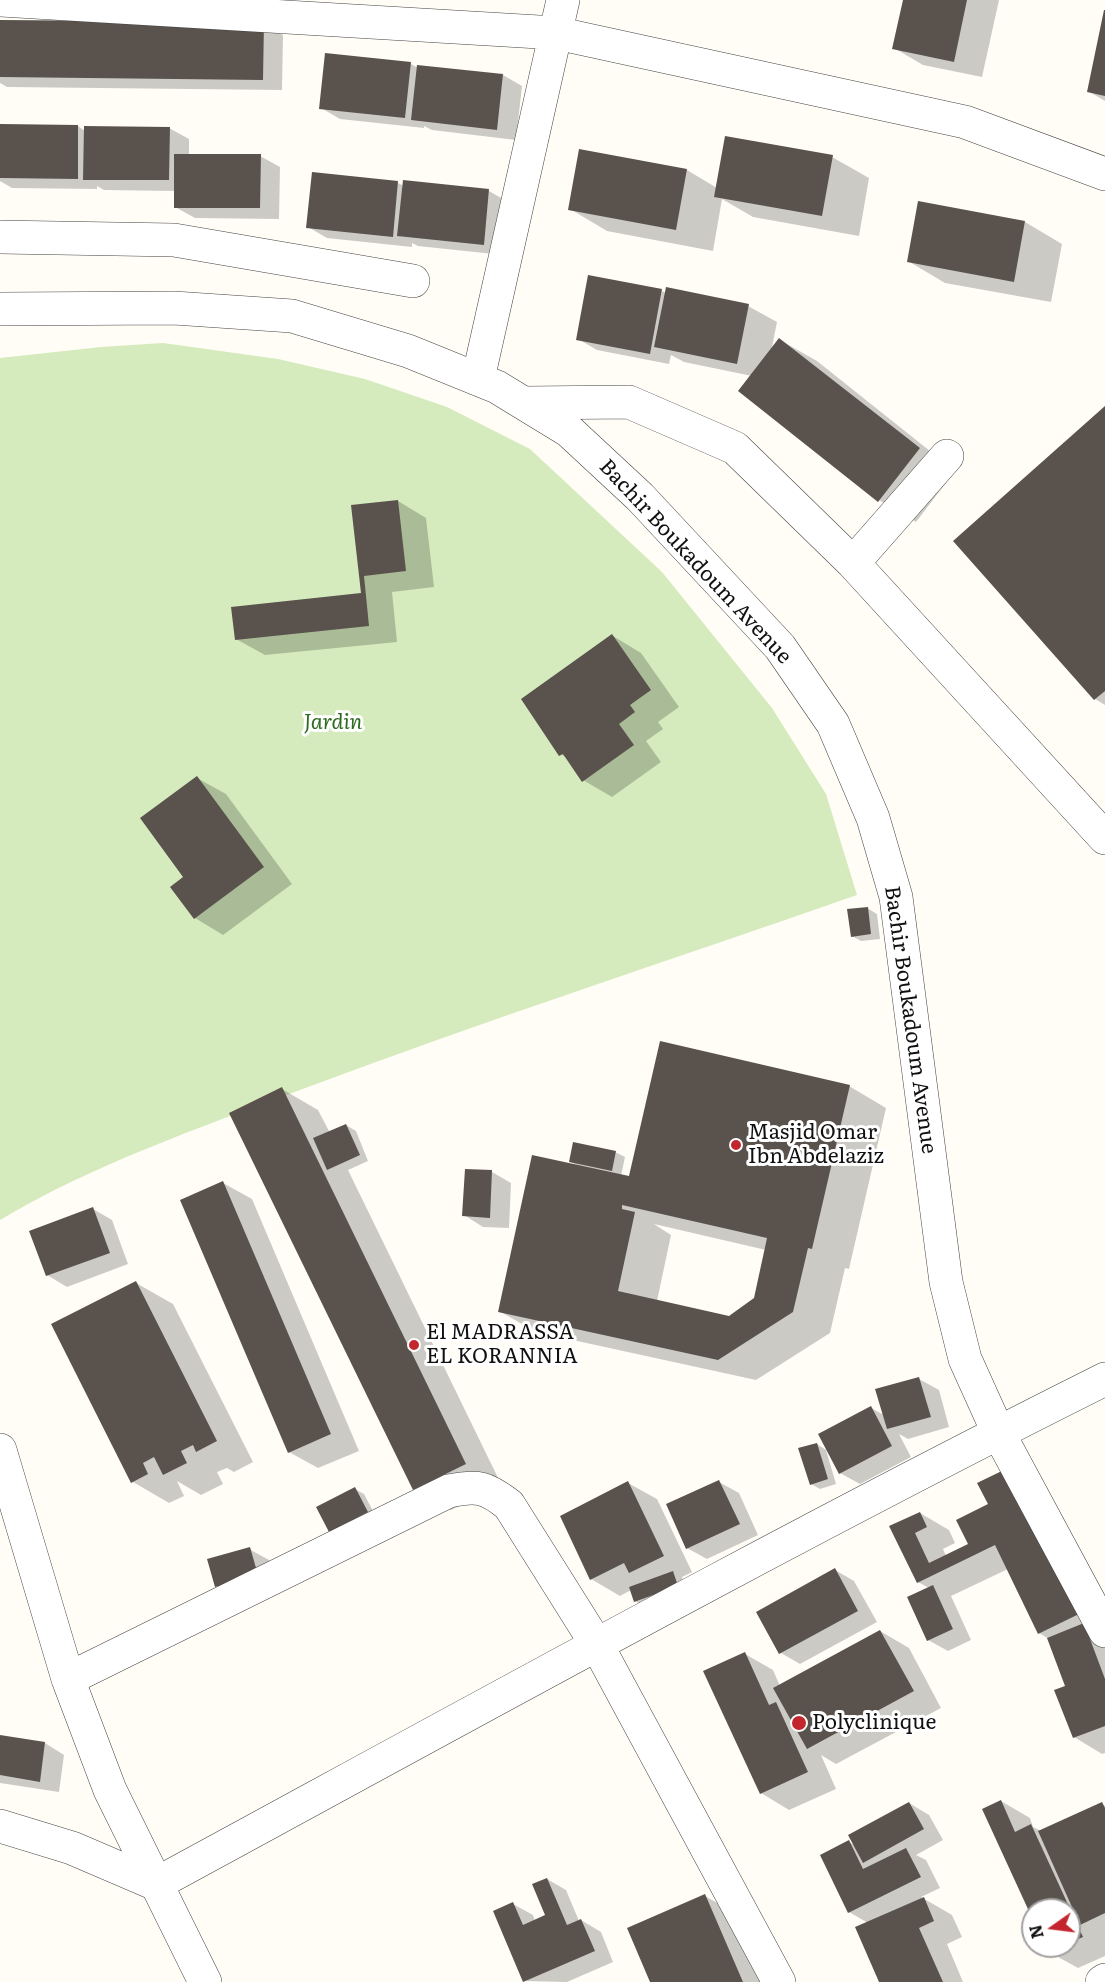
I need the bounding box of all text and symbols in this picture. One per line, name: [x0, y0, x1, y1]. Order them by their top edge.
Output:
street label: Bachir Boukadoum Avenue: [594, 455, 796, 669]
park label: Jardin: [304, 710, 362, 736]
street label: Bachir Boukadoum Avenue: [879, 884, 941, 1156]
place label: Masjid Omar Ibn Abdelaziz: [748, 1120, 884, 1170]
marker: Masjid Omar Ibn Abdelaziz: [729, 1138, 743, 1152]
place label: El MADRASSA EL KORANNIA: [426, 1320, 578, 1370]
marker: El MADRASSA EL KORANNIA: [407, 1338, 421, 1352]
place label: Polyclinique: [812, 1710, 936, 1736]
marker: Polyclinique: [790, 1714, 808, 1732]
north arrow: [1021, 1898, 1081, 1958]
text: N: [1022, 1922, 1049, 1941]

